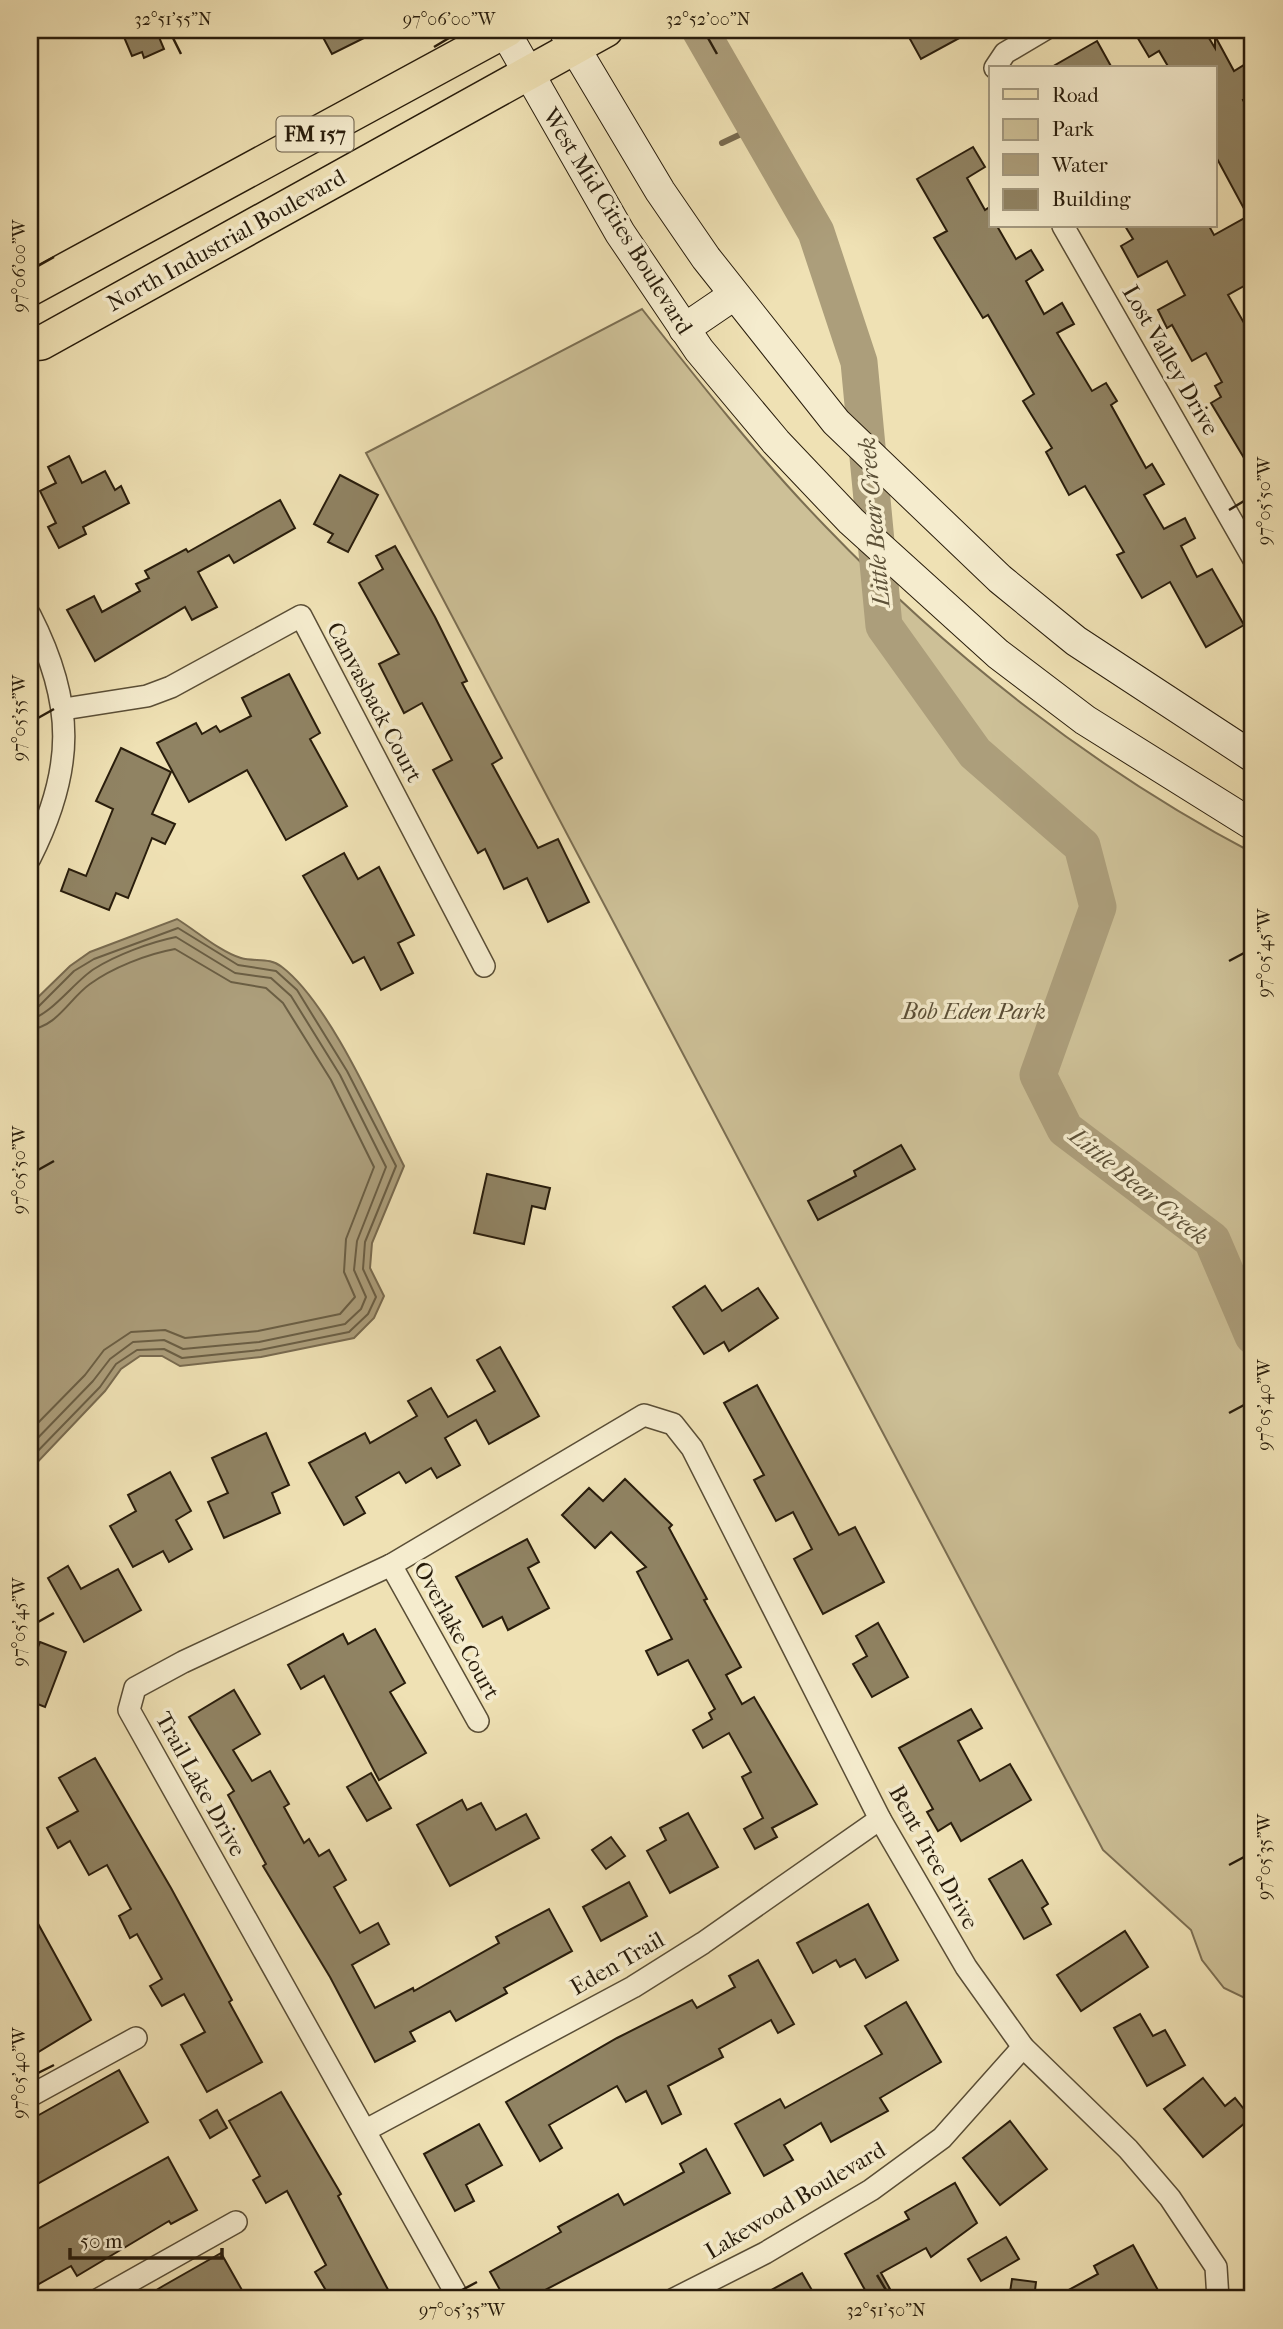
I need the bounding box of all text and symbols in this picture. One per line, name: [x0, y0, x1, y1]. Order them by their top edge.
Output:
text: 32°51'55"N: [134, 9, 212, 30]
text: 97°06'00"W: [403, 9, 497, 30]
text: 32°52'00"N: [666, 9, 751, 30]
legend: [989, 66, 1216, 228]
text: Road: [1052, 83, 1099, 107]
street label: West Mid Cities Boulevard: [536, 102, 699, 340]
road number: FM 157: [276, 116, 354, 152]
text: Park: [1052, 117, 1094, 141]
text: Water: [1051, 153, 1108, 177]
street label: North Industrial Boulevard: [102, 163, 350, 317]
text: Building: [1052, 187, 1131, 211]
text: 97°06'00"W: [9, 218, 30, 312]
street label: Lost Valley Drive: [1117, 281, 1224, 440]
water label: Little Bear Creek: [853, 436, 896, 610]
text: 97°05'50"W: [1254, 455, 1275, 545]
street label: Canvasback Court: [321, 618, 428, 787]
text: 97°05'55"W: [9, 673, 30, 761]
text: 97°05'45"W: [1254, 907, 1275, 997]
park label: Bob Eden Park: [900, 998, 1046, 1025]
water label: Little Bear Creek: [1062, 1120, 1214, 1250]
text: 97°05'50"W: [9, 1124, 30, 1214]
text: 97°05'40"W: [1254, 1358, 1275, 1451]
street label: Overlake Court: [408, 1557, 505, 1704]
text: 97°05'45"W: [9, 1576, 30, 1666]
street label: Trail Lake Drive: [150, 1707, 251, 1861]
street label: Bent Tree Drive: [883, 1781, 984, 1934]
text: 97°05'35"W: [1254, 1813, 1275, 1900]
street label: Eden Trail: [566, 1925, 669, 2001]
text: 97°05'40"W: [9, 2026, 30, 2119]
street label: Lakewood Boulevard: [700, 2136, 891, 2265]
scale bar: [70, 2217, 222, 2261]
text: 50 m: [80, 2229, 123, 2253]
text: 97°05'35"W: [419, 2300, 506, 2321]
text: 32°51'50"N: [846, 2300, 926, 2321]

